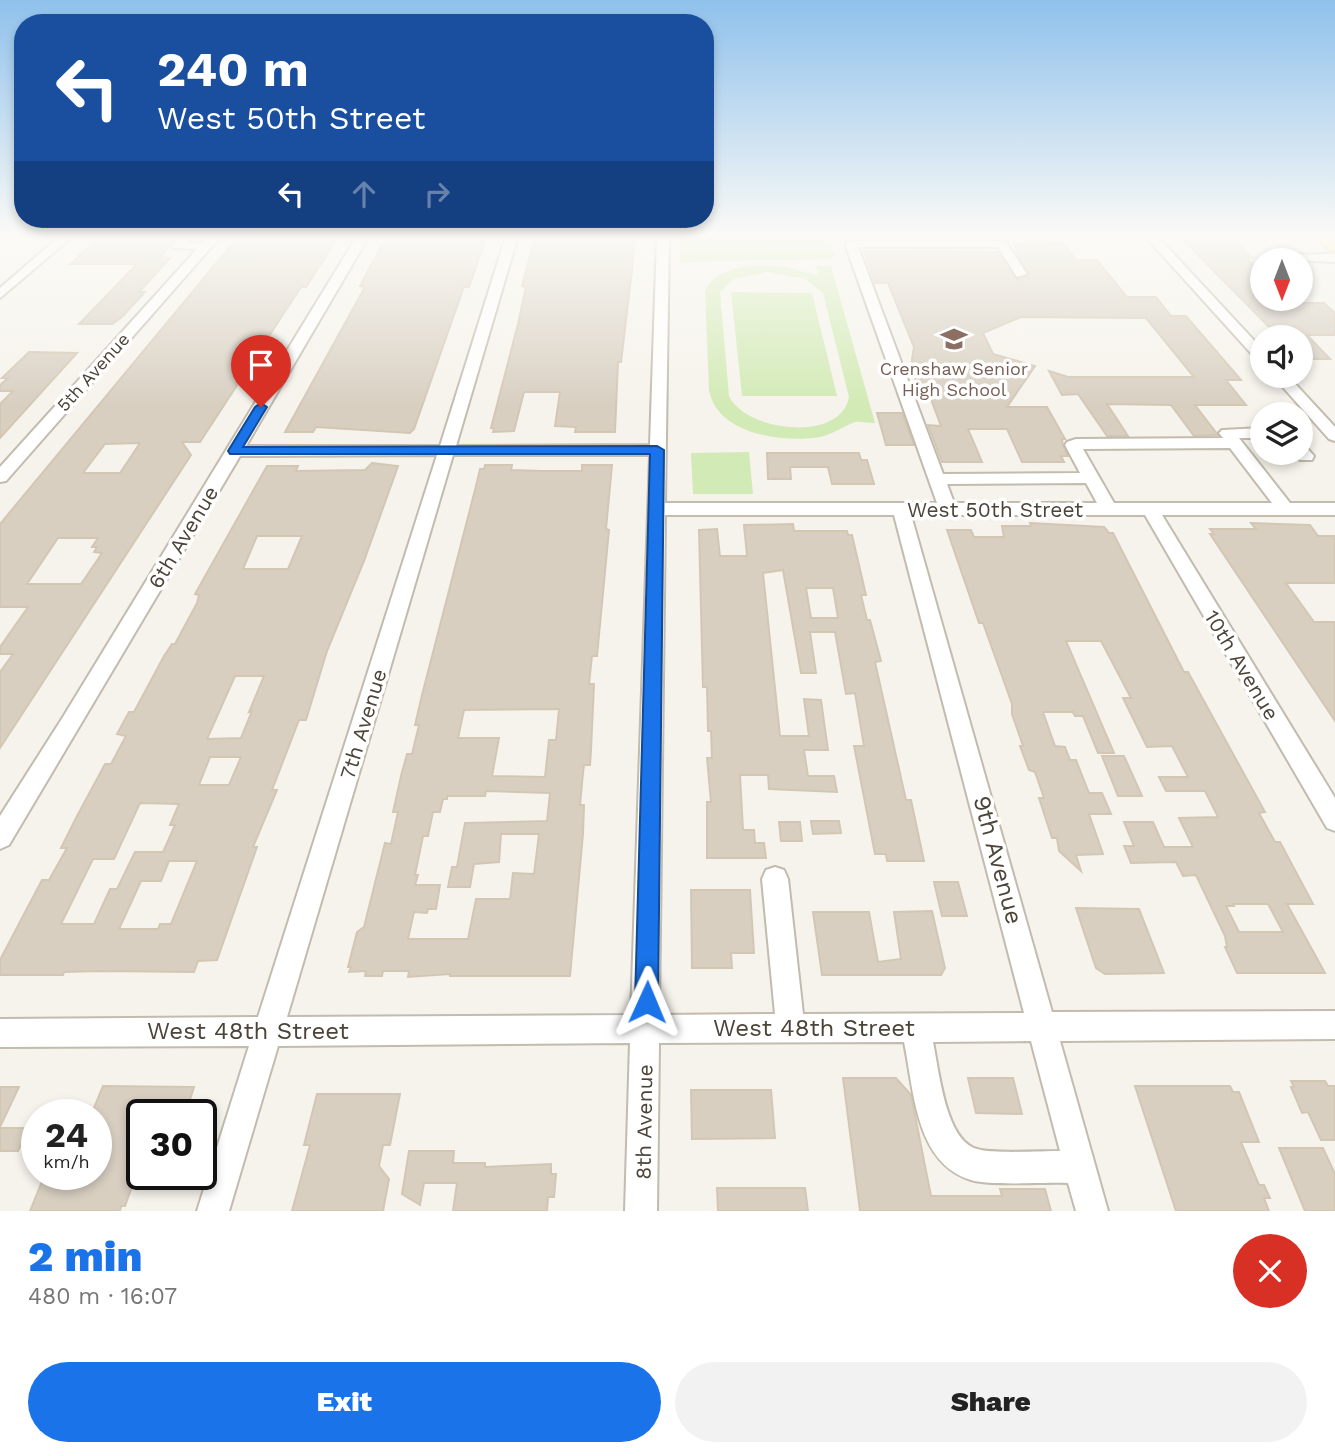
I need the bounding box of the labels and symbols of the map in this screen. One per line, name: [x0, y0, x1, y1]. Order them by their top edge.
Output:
north arrow: [1250, 248, 1312, 312]
school or university icon: Crenshaw Senior High School: [939, 324, 969, 354]
street label: 5th Avenue: [52, 328, 134, 416]
pin: [231, 335, 291, 407]
place label: Crenshaw Senior High School: [880, 358, 1028, 400]
street label: 6th Avenue: [143, 481, 223, 593]
street label: West 50th Street: [907, 497, 1083, 522]
street label: 10th Avenue: [1199, 606, 1285, 724]
street label: 7th Avenue: [334, 666, 392, 782]
street label: 9th Avenue: [967, 793, 1029, 927]
position arrow: [610, 965, 684, 1039]
street label: West 48th Street: [713, 1014, 915, 1042]
street label: West 48th Street: [147, 1017, 349, 1045]
street label: 8th Avenue: [630, 1064, 658, 1180]
speed limit sign: 30: [126, 1099, 217, 1190]

